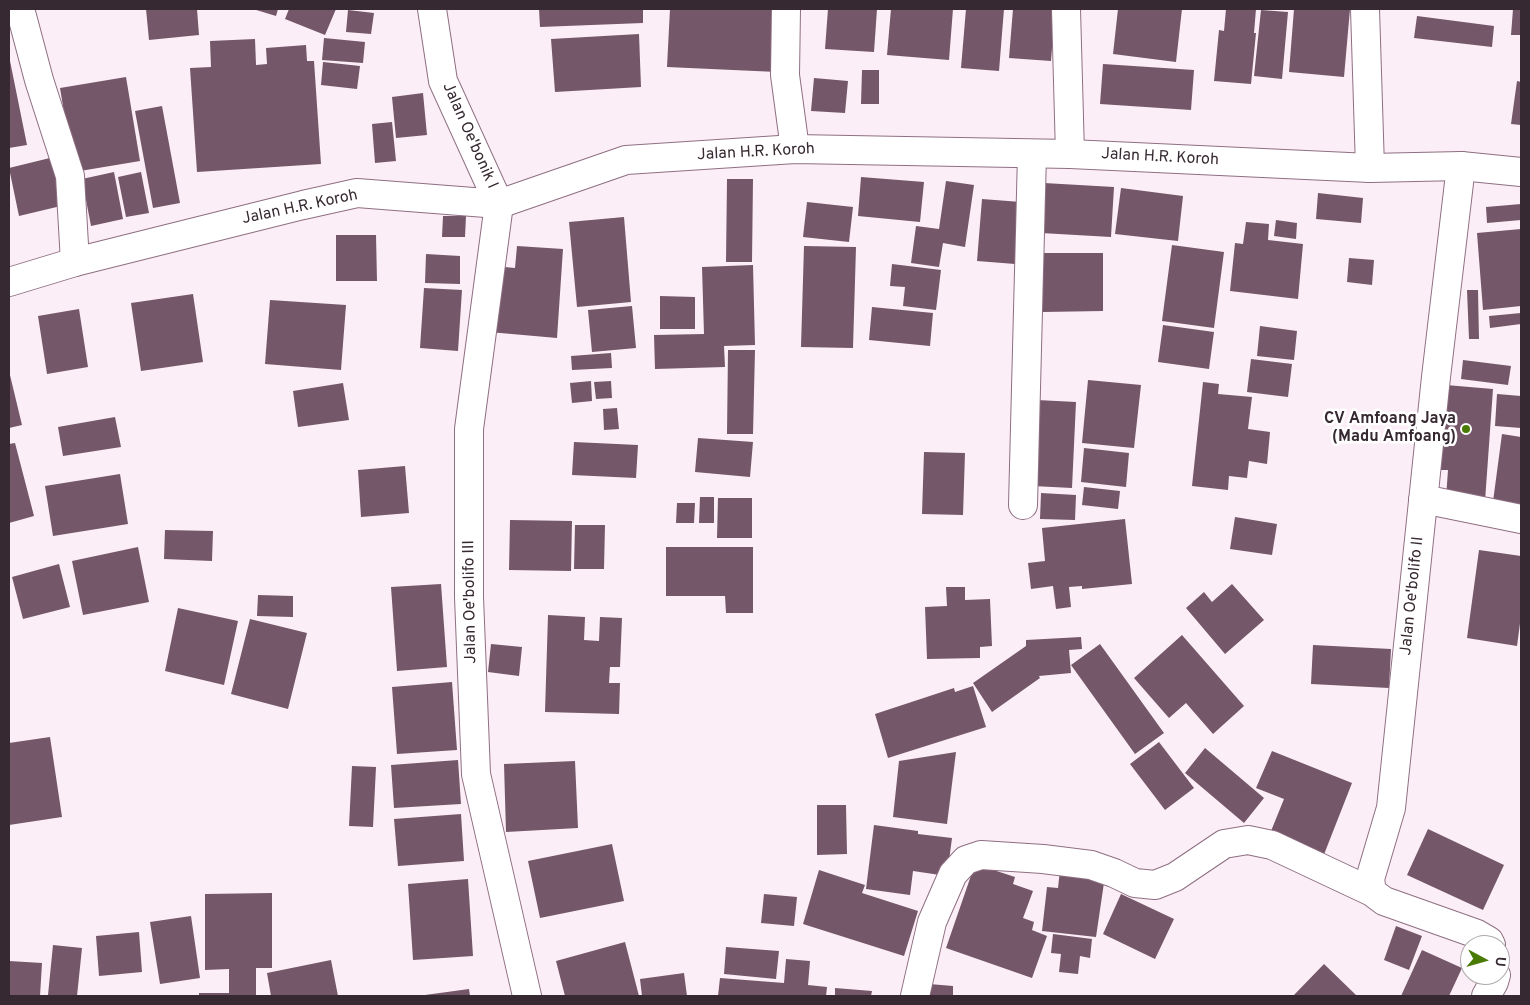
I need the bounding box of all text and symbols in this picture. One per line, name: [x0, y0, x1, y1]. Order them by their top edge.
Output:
street label: Jalan Oe'bonik I: [437, 80, 501, 192]
street label: Jalan H.R. Koroh: [697, 140, 815, 166]
street label: Jalan H.R. Koroh: [1101, 145, 1219, 171]
street label: Jalan H.R. Koroh: [240, 186, 360, 230]
place label: CV Amfoang Jaya (Madu Amfoang): [1324, 410, 1456, 448]
marker: CV Amfoang Jaya (Madu Amfoang): [1460, 423, 1472, 435]
street label: Jalan Oe'bolifo II: [1397, 536, 1429, 656]
street label: Jalan Oe'bolifo III: [460, 540, 482, 664]
north arrow: [1460, 935, 1510, 985]
text: U: [1490, 956, 1508, 967]

